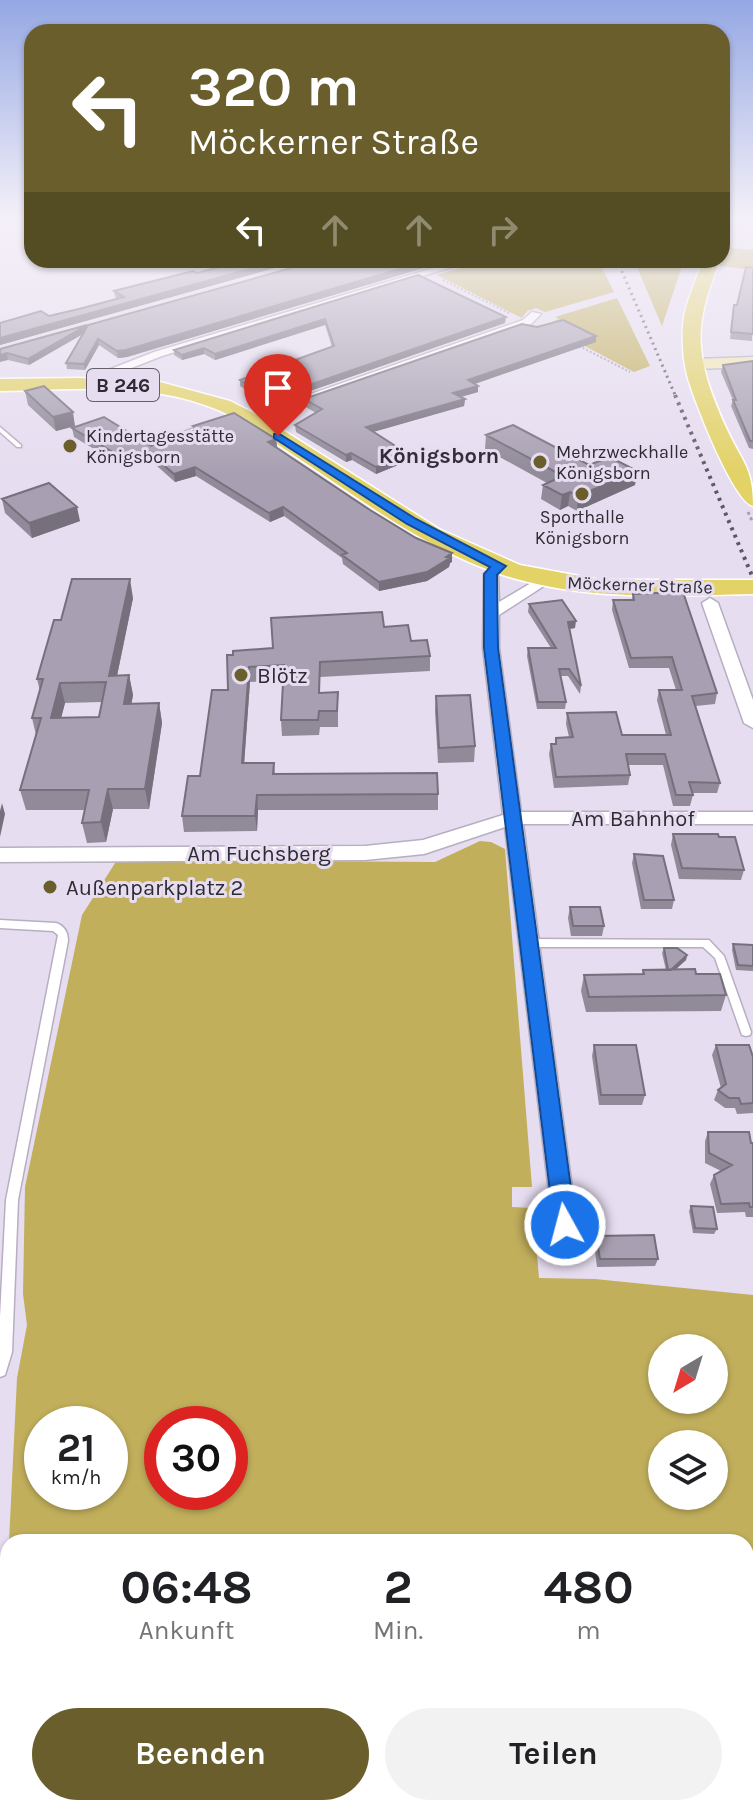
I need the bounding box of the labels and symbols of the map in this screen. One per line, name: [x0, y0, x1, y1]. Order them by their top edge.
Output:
pin: [244, 354, 312, 436]
road number: B 246: [87, 369, 159, 401]
place label: Kindertagesstätte Königsborn: [86, 425, 234, 468]
marker: Kindertagesstätte Königsborn: [61, 437, 79, 455]
place label: Mehrzweckhalle Königsborn: [556, 441, 688, 484]
district label: Königsborn: [379, 443, 499, 469]
marker: Mehrzweckhalle Königsborn: [531, 453, 549, 471]
marker: Sporthalle Königsborn: [573, 485, 591, 503]
place label: Sporthalle Königsborn: [535, 506, 629, 549]
street label: Möckerner Straße: [567, 571, 713, 599]
place label: Blötz: [257, 663, 308, 689]
marker: Blötz: [232, 666, 250, 684]
street label: Am Bahnhof: [571, 806, 695, 832]
street label: Am Fuchsberg: [187, 841, 331, 867]
place label: Außenparkplatz 2: [66, 875, 243, 901]
marker: Außenparkplatz 2: [41, 878, 59, 896]
position arrow: [523, 1183, 607, 1267]
north arrow: [648, 1334, 728, 1414]
speed limit sign: 30: [144, 1406, 248, 1510]

